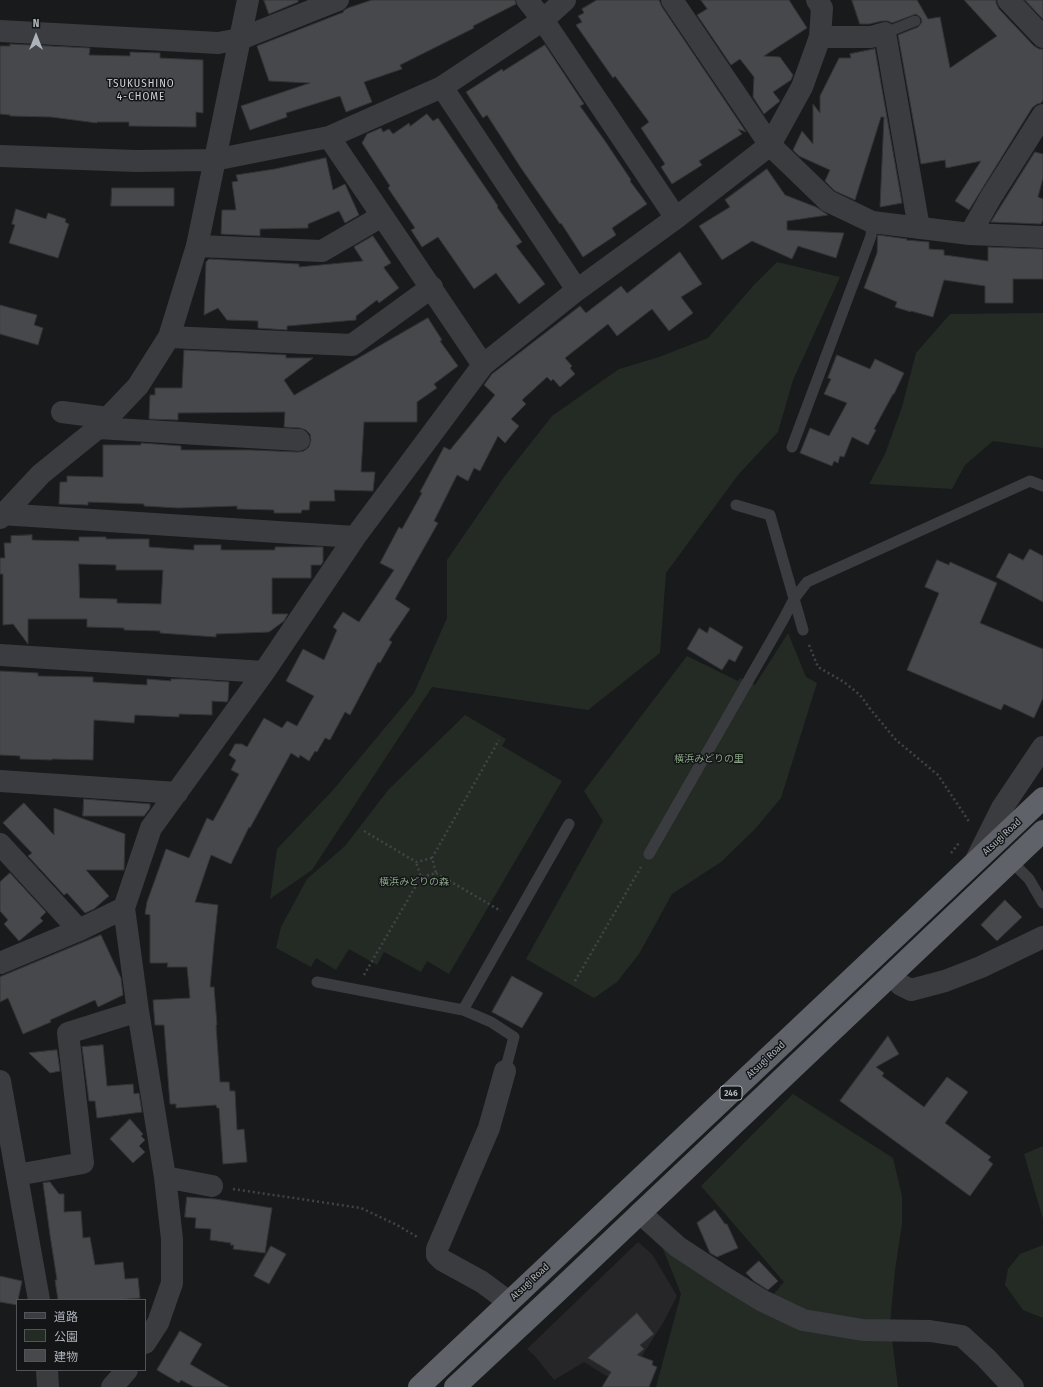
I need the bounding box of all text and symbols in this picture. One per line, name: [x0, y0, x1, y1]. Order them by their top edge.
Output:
north arrow: [16, 16, 56, 56]
text: N: [33, 17, 39, 30]
district label: TSUKUSHINO 4-CHOME: [107, 77, 175, 103]
park label: 横浜みどりの里: [674, 753, 744, 765]
street label: Atsugi Road: [980, 816, 1024, 858]
park label: 横浜みどりの森: [379, 876, 449, 888]
street label: Atsugi Road: [744, 1039, 788, 1081]
road number: 246: [720, 1086, 742, 1100]
street label: Atsugi Road: [508, 1261, 552, 1303]
legend: [16, 1299, 146, 1371]
text: 道路: [54, 1310, 78, 1324]
text: 公園: [54, 1330, 78, 1344]
text: 建物: [54, 1350, 78, 1364]

